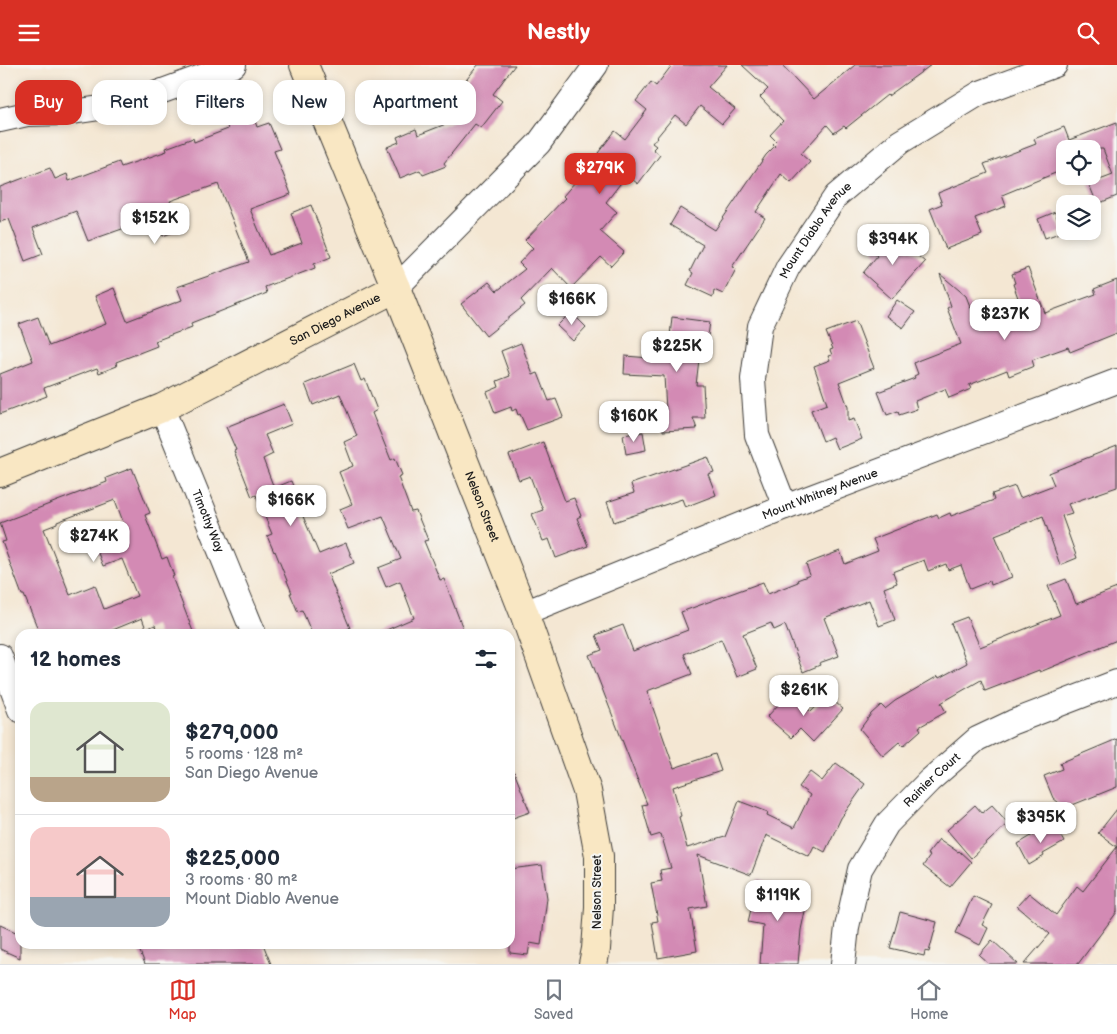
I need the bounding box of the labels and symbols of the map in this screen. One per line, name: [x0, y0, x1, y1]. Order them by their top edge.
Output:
pin: $279K: [565, 153, 635, 195]
street label: Mount Diablo Avenue: [776, 179, 855, 281]
pin: $152K: [120, 203, 190, 245]
pin: $394K: [858, 223, 928, 266]
pin: $166K: [537, 283, 607, 326]
street label: San Diego Avenue: [287, 290, 383, 349]
pin: $237K: [970, 299, 1040, 341]
pin: $225K: [642, 331, 712, 373]
pin: $160K: [599, 401, 669, 443]
street label: Mount Whitney Avenue: [760, 465, 880, 523]
street label: Nelson Street: [461, 469, 503, 544]
pin: $166K: [256, 485, 326, 527]
street label: Timothy Way: [189, 487, 228, 555]
pin: $274K: [59, 521, 129, 563]
pin: $261K: [769, 675, 839, 717]
street label: Rainier Court: [900, 749, 964, 810]
pin: $395K: [1006, 801, 1076, 844]
street label: Nelson Street: [590, 855, 605, 929]
pin: $119K: [743, 879, 813, 922]

